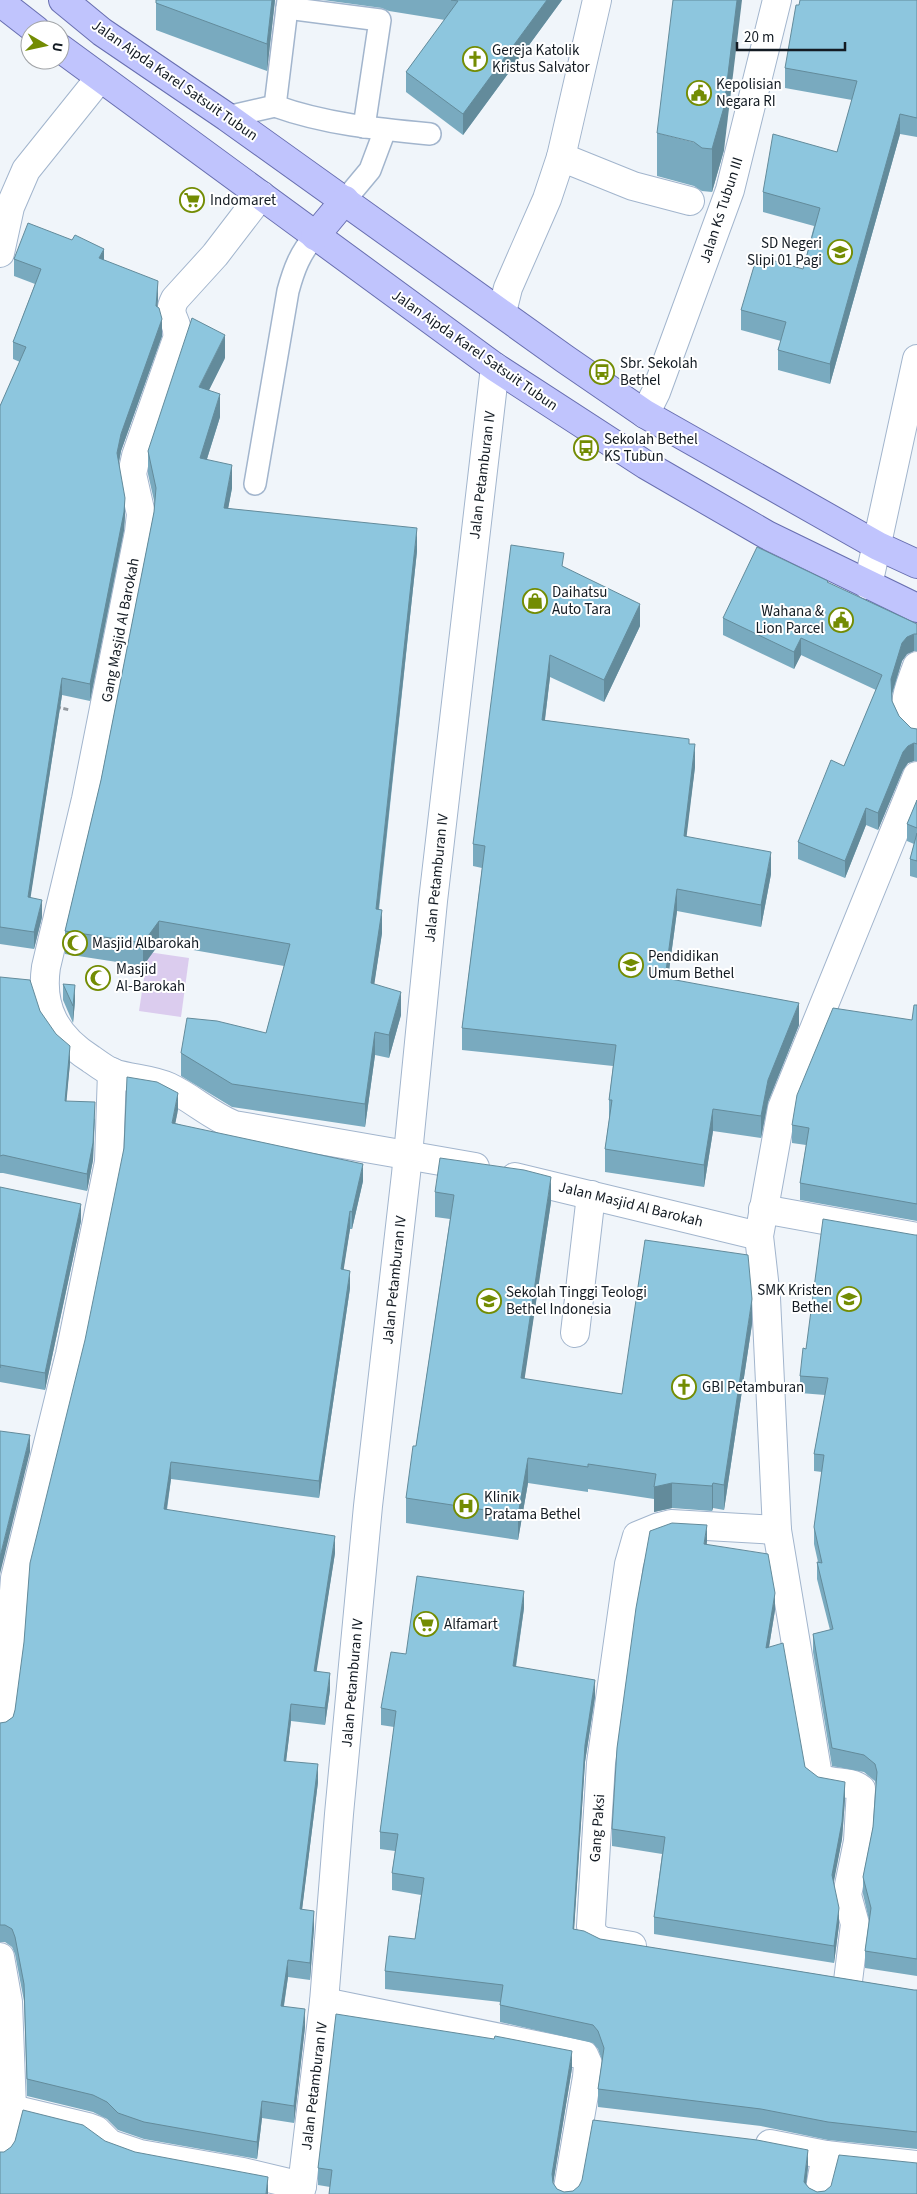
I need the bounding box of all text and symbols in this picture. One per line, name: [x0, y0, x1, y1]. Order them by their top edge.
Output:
street label: Jalan Aipda Karel Satsuit Tubun: [87, 15, 262, 146]
north arrow: [20, 20, 70, 70]
scale bar: [737, 20, 844, 52]
text: 20 m: [744, 27, 774, 48]
place label: Gereja Katolik Kristus Salvator: [492, 40, 591, 78]
text: U: [46, 41, 67, 53]
church icon: Gereja Katolik Kristus Salvator: [462, 46, 488, 72]
place label: Kepolisian Negara RI: [716, 74, 782, 112]
public building icon: Kepolisian Negara RI: [686, 80, 712, 106]
street label: Jalan Ks Tubun III: [694, 154, 749, 266]
supermarket icon: Indomaret: [179, 187, 205, 213]
place label: Indomaret: [210, 190, 276, 211]
place label: SD Negeri Slipi 01 Pagi: [747, 233, 822, 271]
school or university icon: SD Negeri Slipi 01 Pagi: [827, 239, 853, 265]
street label: Jalan Aipda Karel Satsuit Tubun: [387, 285, 562, 416]
place label: Sbr. Sekolah Bethel: [620, 353, 698, 391]
bus stop icon: Sbr. Sekolah Bethel: [589, 359, 615, 385]
street label: Jalan Petamburan IV: [464, 409, 501, 540]
place label: Sekolah Bethel KS Tubun: [604, 429, 698, 467]
bus stop icon: Sekolah Bethel KS Tubun: [573, 435, 599, 461]
street label: Gang Masjid Al Barokah: [96, 556, 145, 704]
place label: Daihatsu Auto Tara: [552, 582, 611, 620]
shop icon: Daihatsu Auto Tara: [522, 588, 548, 614]
place label: Wahana & Lion Parcel: [755, 601, 824, 639]
public building icon: Wahana & Lion Parcel: [828, 607, 854, 633]
street label: Jalan Petamburan IV: [419, 812, 454, 943]
mosque icon: Masjid Albarokah: [62, 930, 88, 956]
place label: Masjid Albarokah: [92, 933, 199, 954]
place label: Pendidikan Umum Bethel: [648, 946, 734, 984]
school or university icon: Pendidikan Umum Bethel: [618, 952, 644, 978]
place label: Masjid Al-Barokah: [116, 959, 185, 997]
mosque icon: Masjid Al-Barokah: [85, 965, 111, 991]
street label: Jalan Masjid Al Barokah: [556, 1176, 705, 1233]
street label: Jalan Petamburan IV: [377, 1214, 412, 1345]
place label: SMK Kristen Bethel: [757, 1280, 832, 1318]
place label: Sekolah Tinggi Teologi Bethel Indonesia: [506, 1282, 647, 1320]
school or university icon: SMK Kristen Bethel: [836, 1286, 862, 1312]
school or university icon: Sekolah Tinggi Teologi Bethel Indonesia: [476, 1288, 502, 1314]
church icon: GBI Petamburan: [671, 1374, 697, 1400]
place label: GBI Petamburan: [702, 1377, 804, 1398]
place label: Klinik Pratama Bethel: [484, 1487, 581, 1525]
hospital icon: Klinik Pratama Bethel: [453, 1493, 479, 1519]
supermarket icon: Alfamart: [413, 1611, 439, 1637]
place label: Alfamart: [444, 1614, 498, 1635]
street label: Jalan Petamburan IV: [336, 1617, 369, 1748]
street label: Gang Paksi: [585, 1793, 610, 1863]
street label: Jalan Petamburan IV: [296, 2020, 333, 2151]

